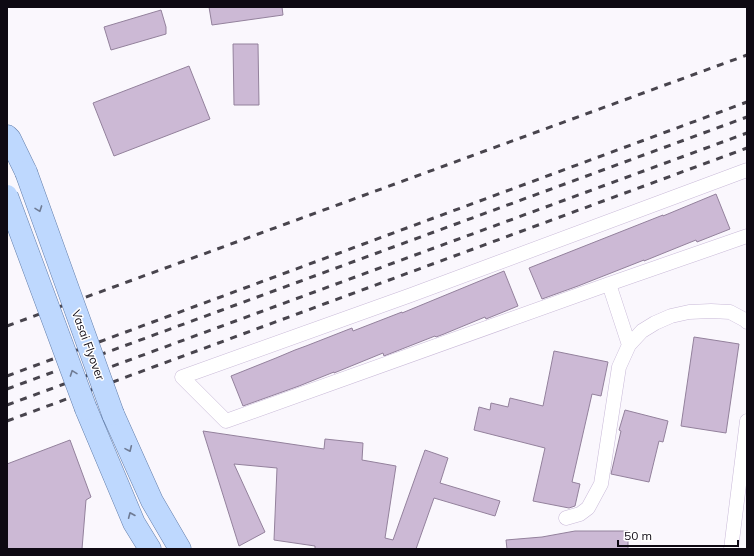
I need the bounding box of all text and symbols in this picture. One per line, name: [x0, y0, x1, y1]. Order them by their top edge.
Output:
one-way arrow: [35, 205, 43, 212]
street label: Vasai Flyover: [69, 308, 108, 383]
one-way arrow: [69, 369, 77, 376]
one-way arrow: [124, 445, 132, 453]
one-way arrow: [127, 512, 135, 519]
scale bar: [618, 522, 738, 548]
text: 50 m: [624, 528, 652, 543]

